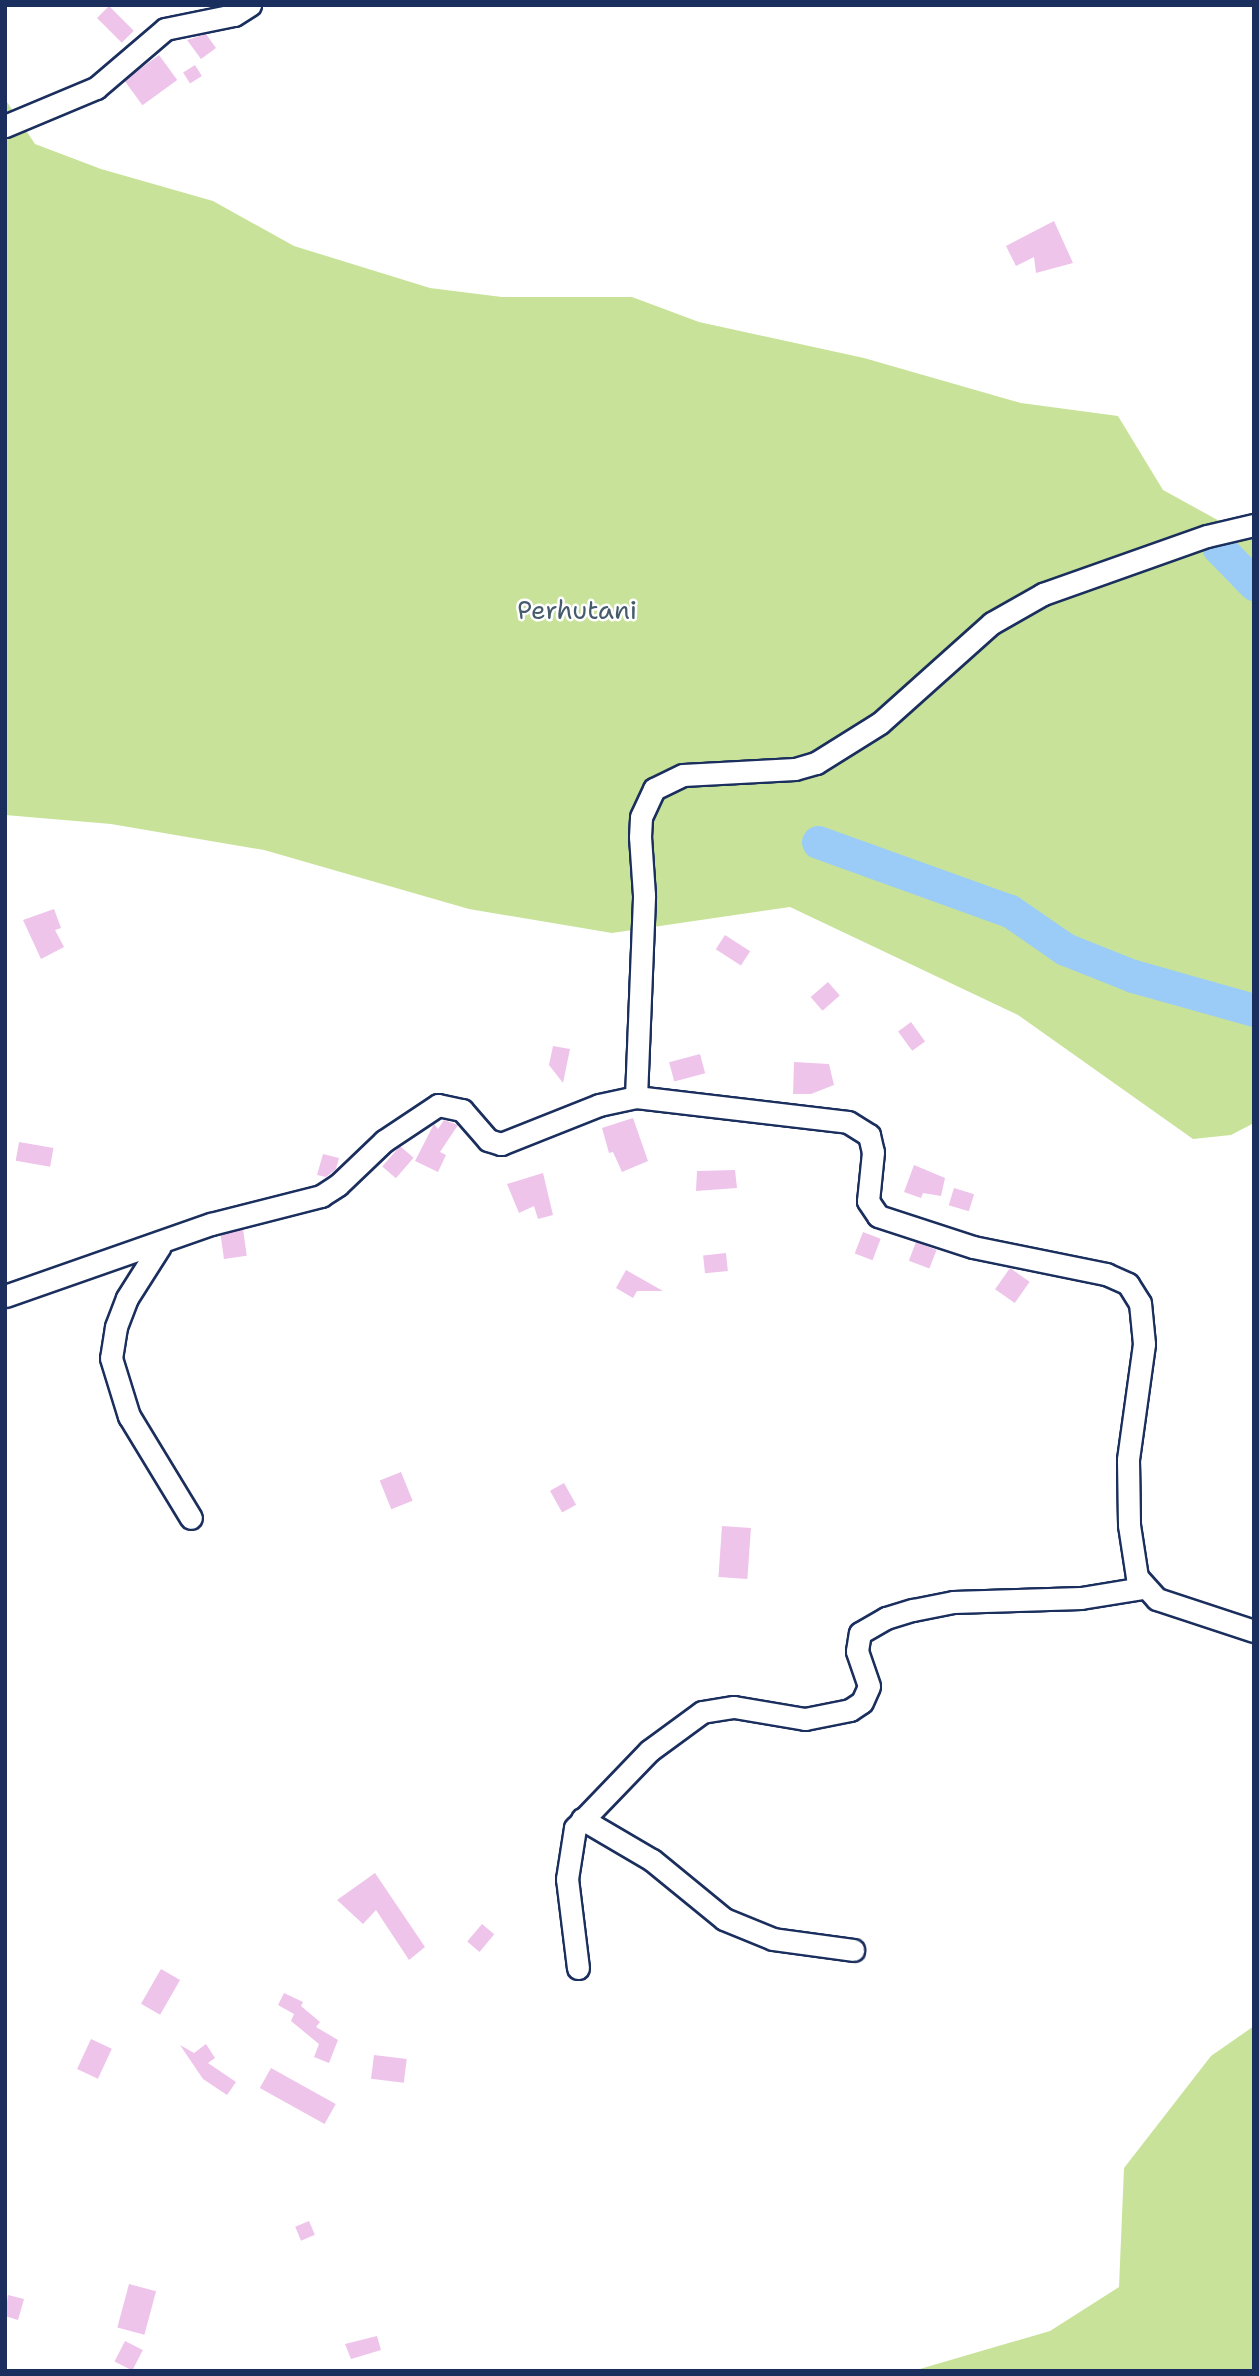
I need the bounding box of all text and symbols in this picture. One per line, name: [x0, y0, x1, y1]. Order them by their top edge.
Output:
park label: Perhutani: [517, 594, 637, 626]

